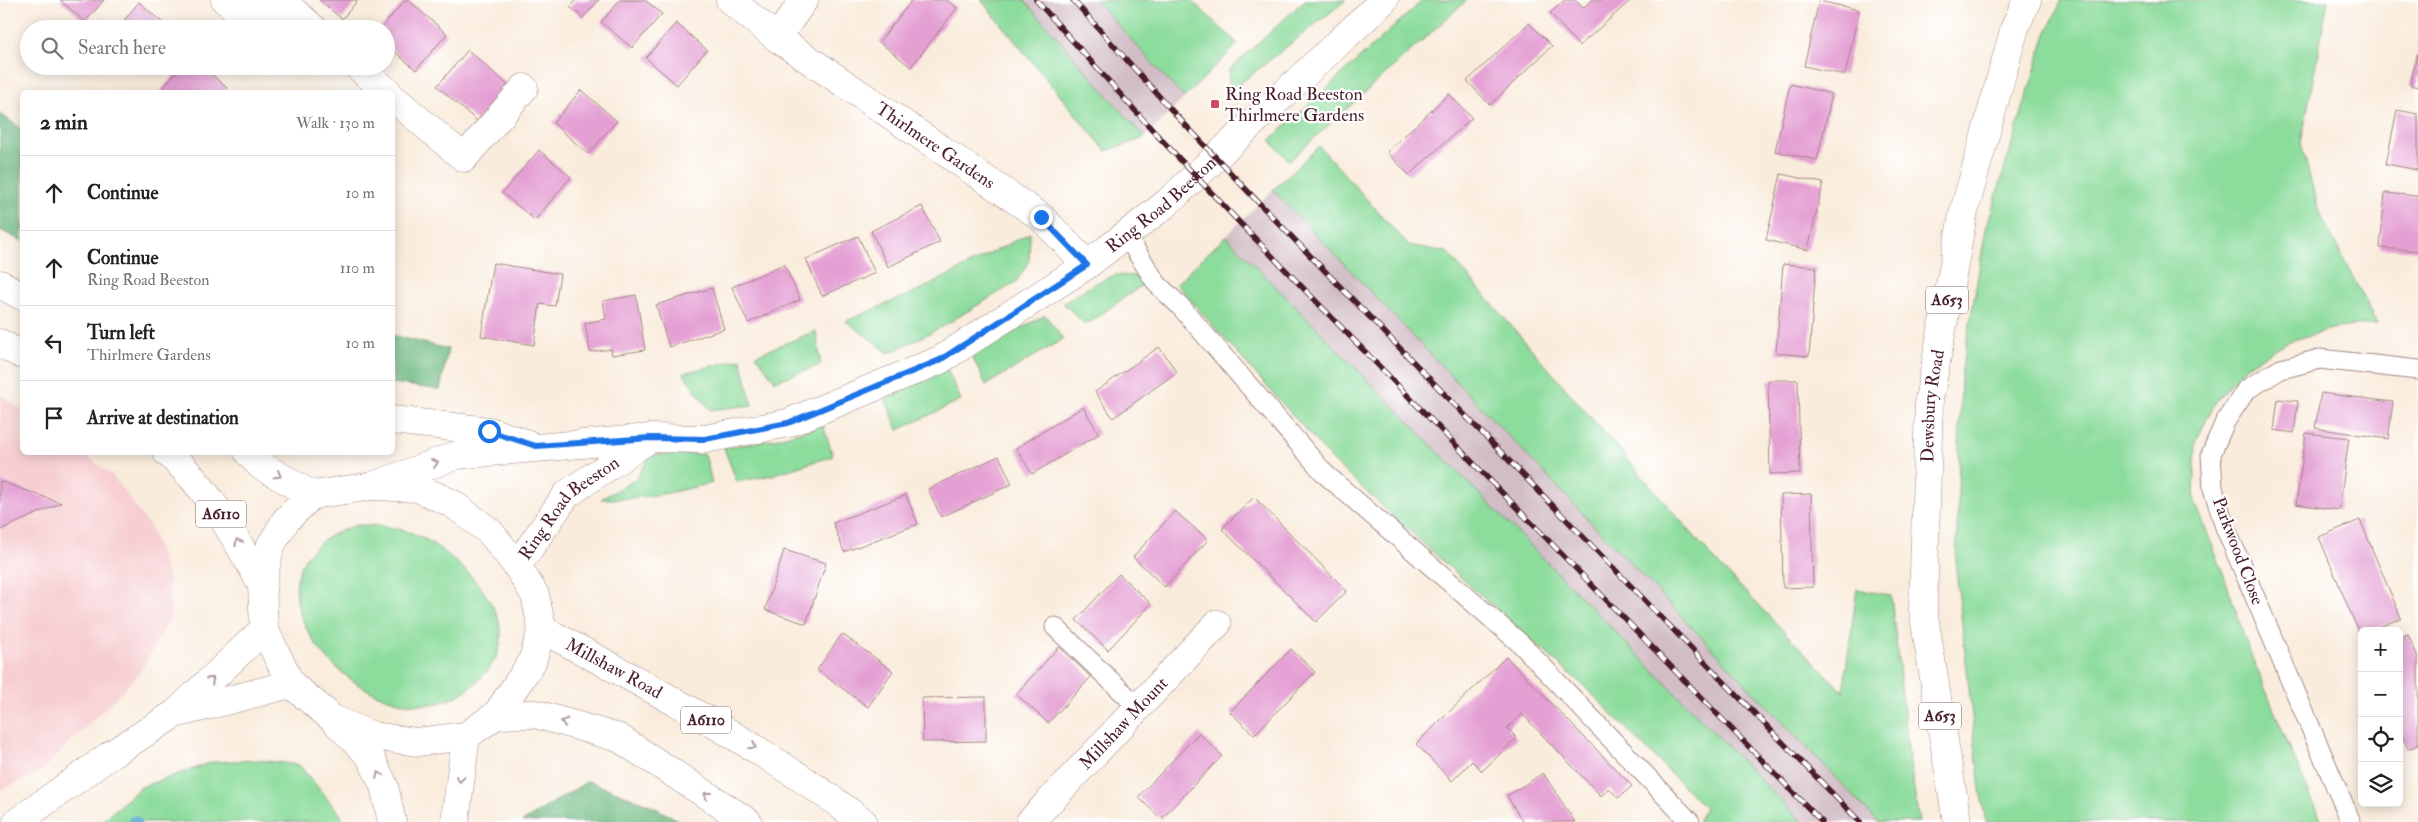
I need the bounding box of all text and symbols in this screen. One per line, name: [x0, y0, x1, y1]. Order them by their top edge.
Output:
search box: [20, 20, 395, 75]
icon: search: [38, 34, 66, 62]
text: Search here: [78, 36, 166, 60]
place label: Ring Road Beeston Thirlmere Gardens: [1225, 83, 1364, 127]
street label: Thirlmere Gardens: [871, 97, 1000, 194]
marker: Ring Road Beeston Thirlmere Gardens: [1209, 98, 1221, 110]
text: 2 min: [40, 109, 88, 136]
text: Walk · 130 m: [296, 113, 375, 133]
street label: Ring Road Beeston: [1101, 151, 1221, 258]
icon: ahead: [40, 179, 68, 207]
text: Continue: [87, 181, 158, 205]
text: 10 m: [345, 183, 375, 203]
route end: [1030, 206, 1053, 229]
text: Continue: [87, 246, 158, 270]
icon: ahead: [40, 254, 68, 282]
text: 110 m: [340, 258, 375, 278]
text: Ring Road Beeston: [87, 270, 209, 290]
road number: A653: [1926, 286, 1968, 314]
text: Turn left: [87, 321, 155, 345]
icon: left: [40, 329, 68, 357]
text: 10 m: [345, 333, 375, 353]
text: Thirlmere Gardens: [87, 345, 211, 365]
street label: Dewsbury Road: [1916, 348, 1950, 463]
icon: arrive: [40, 404, 68, 432]
text: Arrive at destination: [87, 406, 239, 430]
route start: [478, 420, 501, 443]
street label: Ring Road Beeston: [513, 451, 623, 564]
one-way arrow: [430, 459, 439, 469]
one-way arrow: [273, 469, 282, 479]
street label: Parkwood Close: [2207, 494, 2269, 609]
road number: A6110: [196, 500, 246, 528]
one-way arrow: [235, 539, 245, 548]
map controls: [2358, 627, 2403, 807]
button: +: [2358, 627, 2403, 672]
street label: Millshaw Road: [562, 633, 667, 704]
street label: Millshaw Mount: [1074, 672, 1173, 774]
button: −: [2358, 672, 2403, 717]
one-way arrow: [206, 677, 215, 686]
road number: A653: [1919, 702, 1961, 729]
road number: A6110: [681, 706, 731, 734]
button: locate: [2358, 717, 2403, 762]
one-way arrow: [560, 718, 568, 728]
one-way arrow: [748, 740, 757, 749]
button: layers: [2358, 762, 2403, 807]
one-way arrow: [375, 771, 386, 780]
one-way arrow: [455, 775, 466, 783]
one-way arrow: [703, 792, 712, 802]

